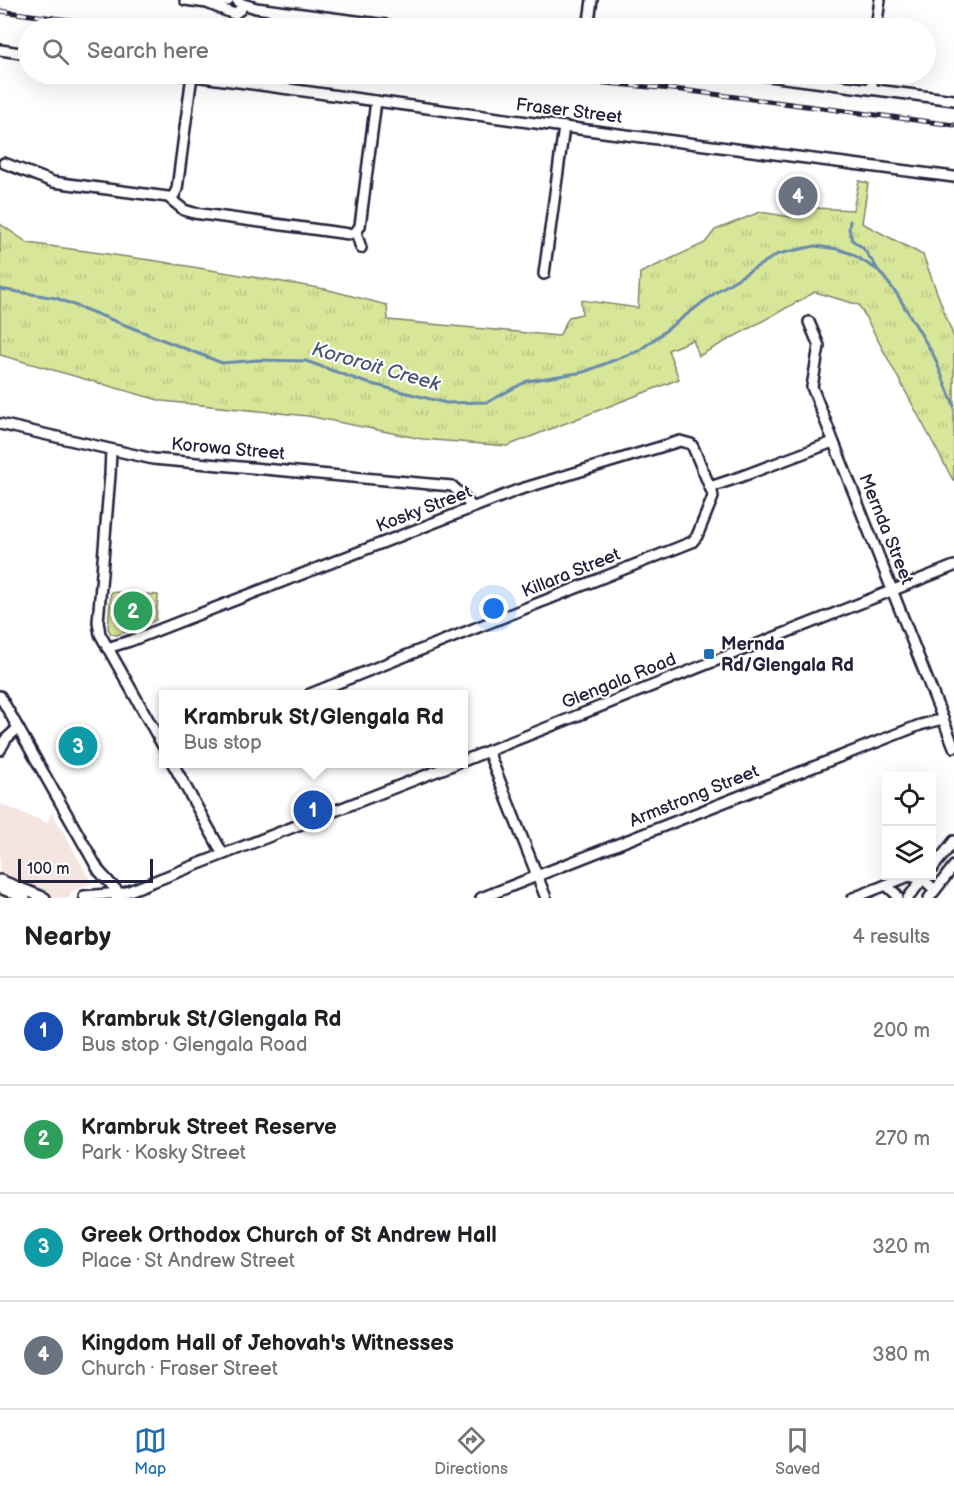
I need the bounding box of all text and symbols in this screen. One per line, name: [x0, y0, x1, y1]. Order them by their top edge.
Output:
search box: [18, 18, 936, 84]
icon: search: [39, 35, 72, 68]
text: Search here: [87, 38, 209, 65]
street label: Fraser Street: [515, 94, 624, 128]
pin: 4: [778, 174, 818, 218]
water label: Kororoit Creek: [309, 337, 444, 397]
street label: Korowa Street: [170, 434, 286, 464]
street label: Mernda Street: [854, 471, 918, 588]
street label: Kosky Street: [373, 481, 475, 537]
street label: Killara Street: [519, 544, 624, 602]
pin: 2: [114, 588, 152, 634]
your location: [479, 594, 508, 623]
place label: Mernda Rd/Glengala Rd: [721, 634, 854, 676]
marker: Mernda Rd/Glengala Rd: [702, 647, 716, 661]
street label: Glengala Road: [559, 649, 679, 713]
popup: [159, 690, 468, 768]
text: Krambruk St/Glengala Rd: [183, 704, 444, 731]
pin: 3: [58, 724, 98, 768]
text: Bus stop: [183, 731, 262, 755]
street label: Armstrong Street: [626, 760, 762, 832]
map controls: [882, 772, 936, 880]
button: locate: [882, 772, 936, 826]
pin: 1: [294, 788, 332, 832]
button: layers: [882, 826, 936, 880]
scale bar: [18, 856, 153, 884]
text: 100 m: [27, 860, 70, 879]
text: Nearby: [24, 922, 111, 953]
text: 4 results: [852, 925, 930, 949]
text: Krambruk St/Glengala Rd: [81, 1006, 341, 1033]
text: 1: [39, 1019, 48, 1043]
text: 200 m: [873, 1019, 930, 1043]
text: Bus stop · Glengala Road: [81, 1033, 307, 1057]
text: Krambruk Street Reserve: [81, 1114, 337, 1141]
text: 2: [38, 1127, 49, 1151]
text: 270 m: [875, 1127, 930, 1151]
text: Park · Kosky Street: [81, 1141, 246, 1165]
text: Greek Orthodox Church of St Andrew Hall: [81, 1222, 497, 1249]
text: 3: [38, 1235, 49, 1259]
text: 320 m: [872, 1235, 930, 1259]
text: Place · St Andrew Street: [81, 1249, 295, 1273]
text: Kingdom Hall of Jehovah's Witnesses: [81, 1330, 454, 1357]
text: 4: [38, 1343, 49, 1367]
text: 380 m: [872, 1343, 930, 1367]
text: Church · Fraser Street: [81, 1357, 278, 1381]
tab: Map: [134, 1424, 167, 1479]
tab: Directions: [434, 1424, 508, 1479]
tab: Saved: [775, 1424, 820, 1479]

